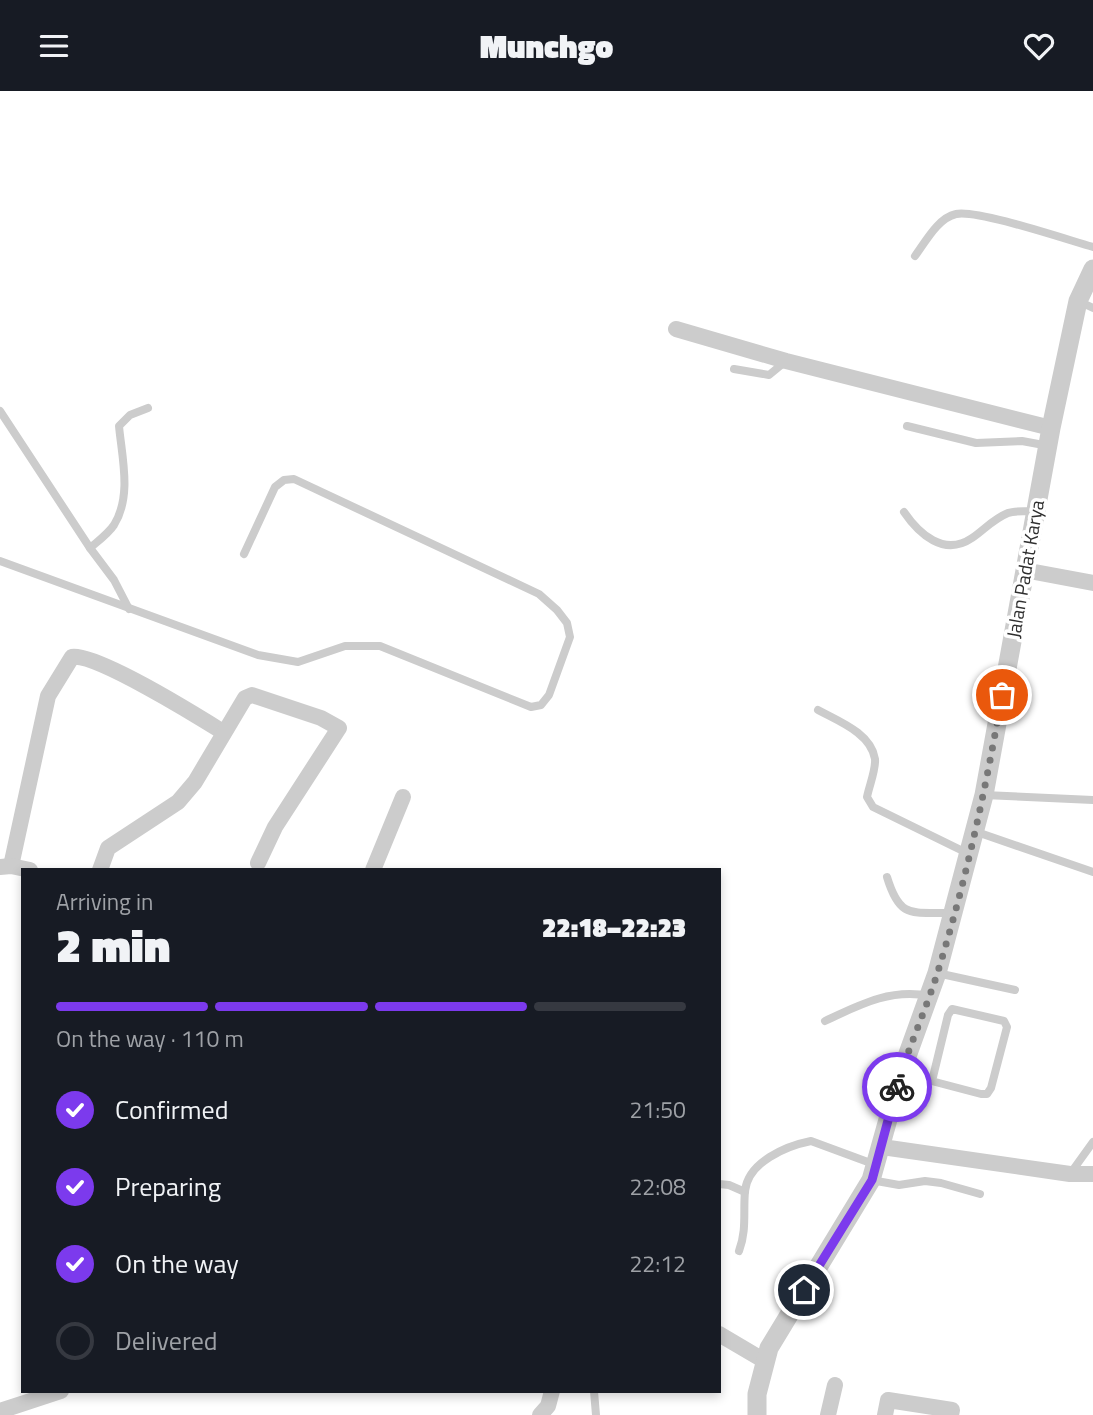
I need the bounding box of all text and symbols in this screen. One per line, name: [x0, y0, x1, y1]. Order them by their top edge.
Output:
text: Munchgo: [480, 22, 613, 70]
icon: menu: [35, 27, 73, 65]
icon: heart: [1020, 27, 1058, 65]
street label: Jalan Padat Karya: [998, 497, 1051, 640]
pin: [972, 665, 1032, 725]
icon: bag: [983, 676, 1021, 714]
text: Arriving in: [56, 884, 153, 919]
text: 22:18–22:23: [542, 908, 686, 947]
text: 2 min: [56, 910, 170, 980]
text: On the way · 110 m: [56, 1021, 244, 1056]
courier: [862, 1052, 932, 1122]
icon: bike: [878, 1068, 916, 1106]
text: Confirmed: [115, 1090, 229, 1129]
icon: check: [56, 1091, 94, 1129]
text: 21:50: [629, 1092, 686, 1127]
text: Preparing: [115, 1167, 221, 1206]
icon: check: [56, 1168, 94, 1206]
text: 22:08: [629, 1169, 686, 1204]
text: On the way: [115, 1244, 239, 1283]
icon: check: [56, 1245, 94, 1283]
text: 22:12: [629, 1246, 686, 1281]
pin: [774, 1260, 834, 1320]
icon: home: [785, 1271, 823, 1309]
text: Delivered: [115, 1321, 218, 1360]

